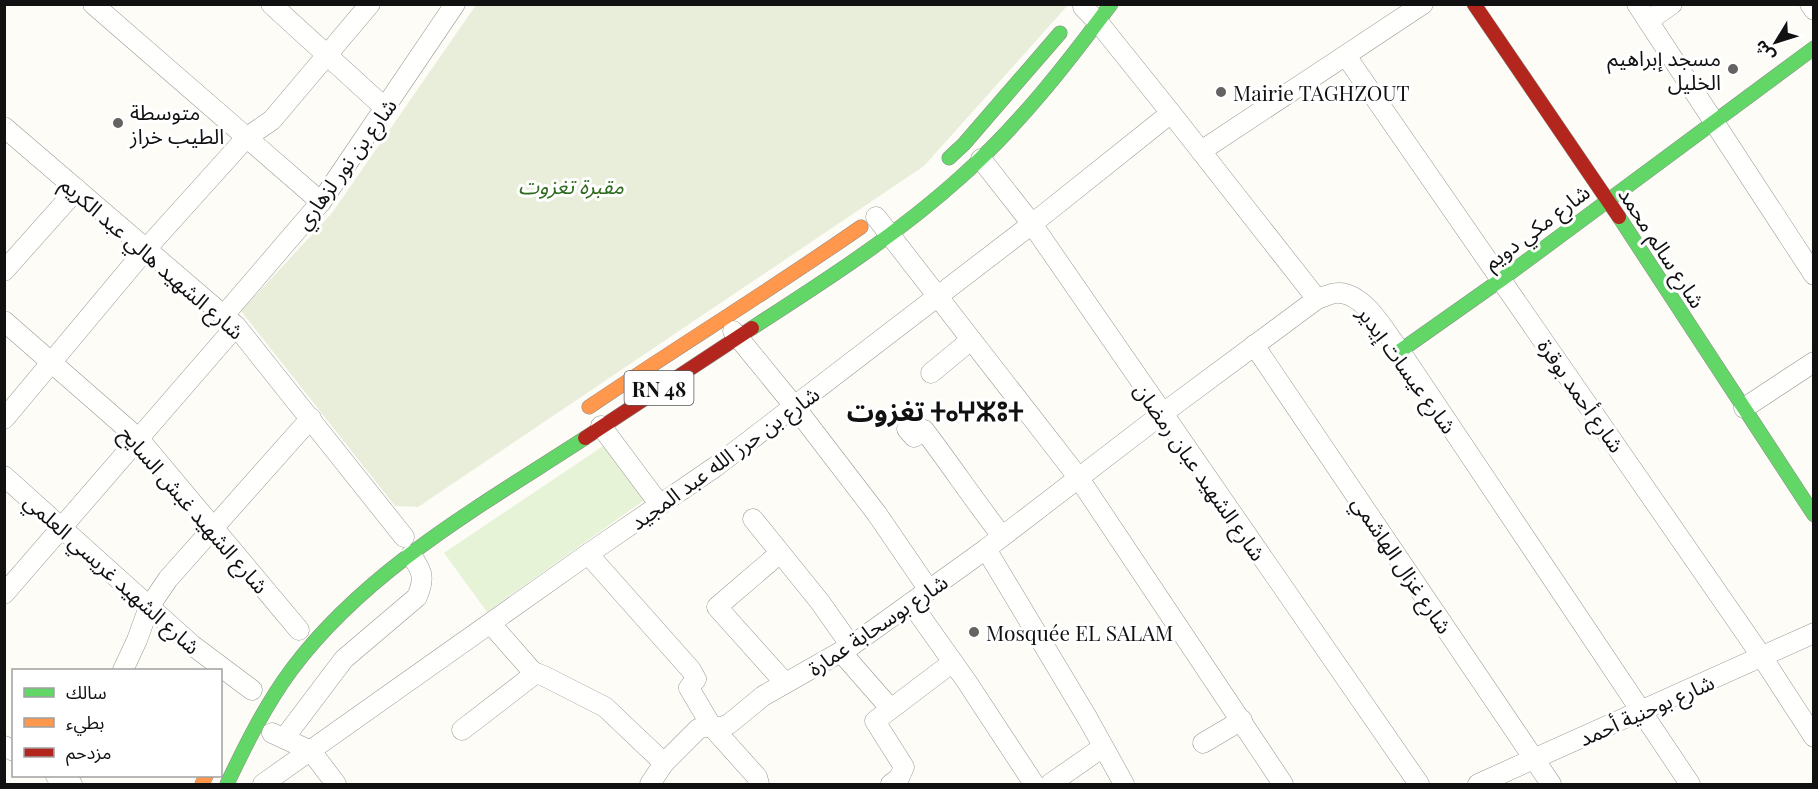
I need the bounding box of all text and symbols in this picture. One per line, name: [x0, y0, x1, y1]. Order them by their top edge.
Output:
north arrow: [1746, 12, 1806, 72]
text: ش: [1749, 36, 1779, 67]
place label: مسجد إبراهيم الخليل: [1607, 43, 1721, 95]
marker: مسجد إبراهيم الخليل: [1726, 62, 1740, 76]
place label: Mairie TAGHZOUT: [1233, 78, 1410, 106]
marker: Mairie TAGHZOUT: [1214, 85, 1228, 99]
street label: شارع بن نور لزهاري: [288, 92, 405, 236]
place label: متوسطة الطيب خراز: [129, 97, 224, 149]
marker: متوسطة الطيب خراز: [111, 116, 125, 130]
street label: شارع الشهيد هالي عبد الكريم: [53, 169, 251, 347]
park label: مقبرة تغزوت: [518, 171, 624, 199]
street label: شارع مكي دويم: [1477, 177, 1597, 278]
street label: شارع سالم محمد: [1611, 181, 1713, 315]
street label: شارع عيسات إيدير: [1349, 299, 1464, 440]
street label: شارع أحمد بوقرة: [1530, 333, 1632, 459]
road number: RN 48: [624, 371, 694, 405]
street label: شارع الشهيد عبان رمضان: [1127, 376, 1273, 567]
street label: شارع بن حرز الله عبد المجيد: [624, 379, 826, 538]
district label: تغزوت ⵜⴰⵖⵣⵓⵜ: [847, 392, 1024, 428]
street label: شارع الشهيد غبش السايح: [112, 419, 276, 601]
street label: شارع الشهيد غريسي العلمي: [16, 486, 207, 662]
street label: شارع غزال الهاشمي: [1343, 490, 1460, 641]
street label: شارع بوسحابة عمارة: [802, 567, 954, 684]
place label: Mosquée EL SALAM: [986, 618, 1173, 646]
marker: Mosquée EL SALAM: [967, 625, 981, 639]
street label: شارع بوحنية أحمد: [1574, 667, 1719, 754]
legend: [12, 669, 222, 777]
text: سالك: [66, 680, 107, 704]
text: بطيء: [66, 710, 104, 736]
text: مزدحم: [66, 740, 111, 766]

